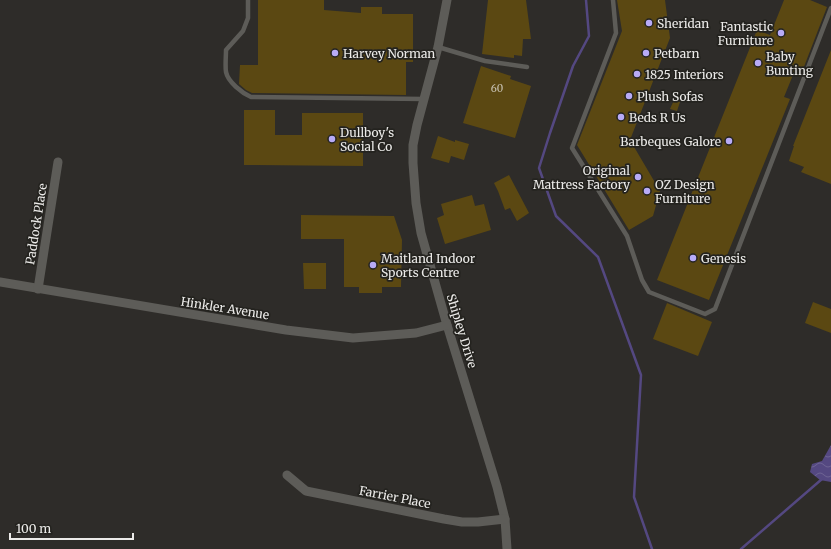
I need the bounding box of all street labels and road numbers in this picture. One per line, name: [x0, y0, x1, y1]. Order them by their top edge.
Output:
street label: Paddock Place: [22, 182, 50, 266]
street label: Shipley Drive: [444, 292, 480, 370]
street label: Hinkler Avenue: [180, 294, 270, 322]
street label: Farrier Place: [358, 483, 432, 511]

